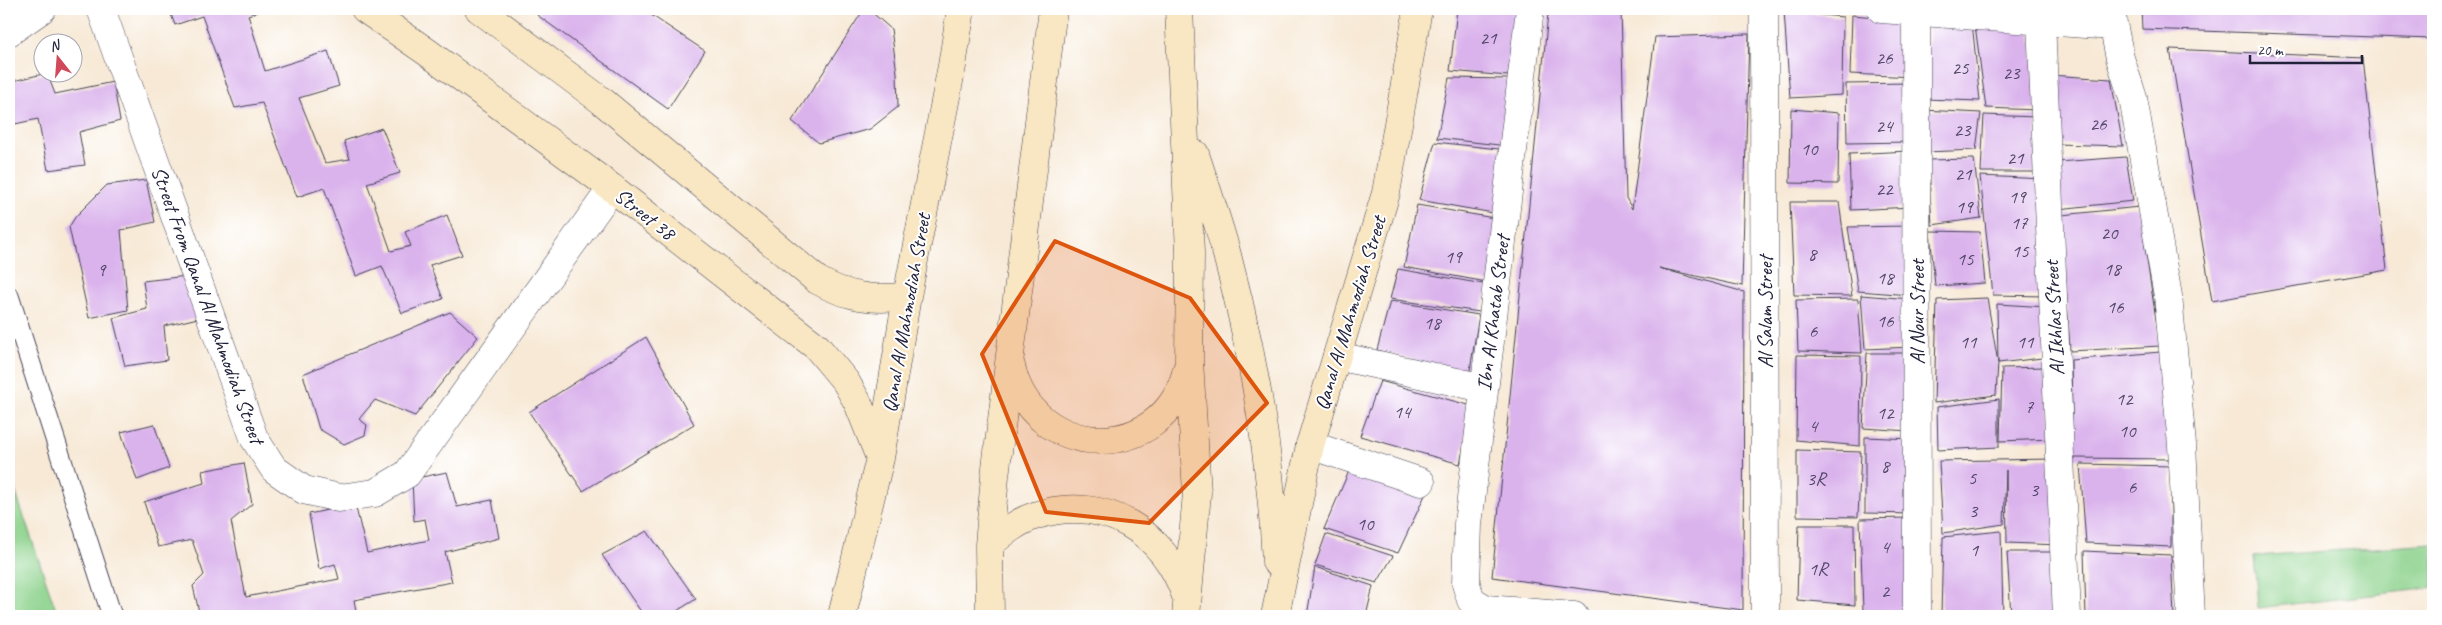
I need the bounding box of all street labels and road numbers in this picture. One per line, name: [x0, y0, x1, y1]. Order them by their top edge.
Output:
street label: Street From Qanal Al Mahmodiah Street: [146, 163, 271, 450]
street label: Street 38: [610, 182, 682, 247]
street label: Qanal Al Mahmodiah Street: [876, 210, 937, 414]
street label: Qanal Al Mahmodiah Street: [1308, 211, 1392, 413]
street label: Ibn Al Khatab Street: [1471, 231, 1516, 392]
street label: Al Salam Street: [1752, 253, 1778, 368]
street label: Al Nour Street: [1904, 258, 1930, 364]
street label: Al Ikhlas Street: [2038, 258, 2070, 376]

